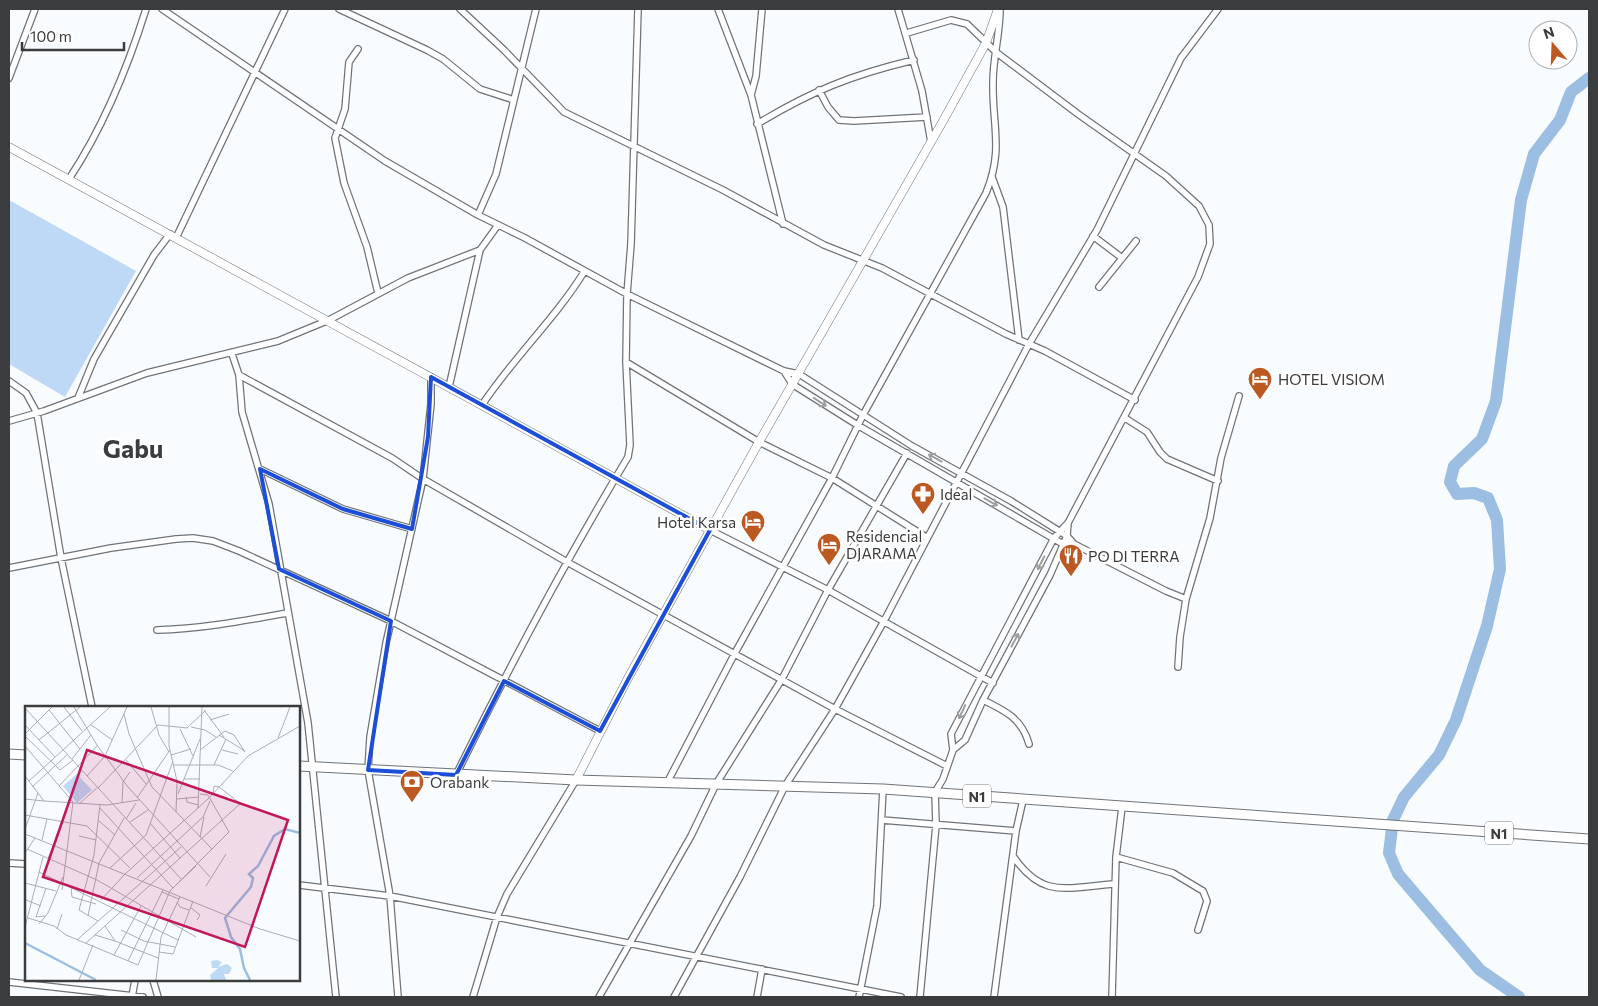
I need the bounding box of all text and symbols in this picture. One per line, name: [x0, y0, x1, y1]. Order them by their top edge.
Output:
scale bar: [22, 20, 125, 52]
north arrow: [1528, 20, 1578, 70]
text: N: [1541, 22, 1556, 42]
text: 100 m: [30, 27, 72, 45]
hotel icon: HOTEL VISIOM: [1247, 366, 1273, 400]
place label: HOTEL VISIOM: [1278, 370, 1385, 388]
one-way arrow: [813, 397, 827, 407]
district label: Gabu: [103, 433, 163, 463]
one-way arrow: [928, 453, 942, 463]
pharmacy icon: Ideal: [910, 481, 936, 515]
place label: Ideal: [940, 485, 972, 503]
one-way arrow: [983, 497, 998, 507]
hotel icon: Hotel Karsa: [740, 509, 766, 543]
place label: Hotel Karsa: [657, 513, 736, 531]
place label: Residencial DJARAMA: [846, 527, 922, 562]
hotel icon: Residencial DJARAMA: [816, 532, 842, 566]
restaurant icon: PO DI TERRA: [1058, 543, 1084, 577]
place label: PO DI TERRA: [1088, 547, 1180, 565]
one-way arrow: [1036, 555, 1046, 570]
one-way arrow: [1011, 633, 1020, 648]
one-way arrow: [956, 704, 966, 719]
inset map: [25, 706, 300, 981]
bank icon: Orabank: [399, 769, 425, 803]
place label: Orabank: [430, 773, 489, 791]
road number: N1: [963, 784, 991, 808]
road number: N1: [1485, 821, 1513, 844]

